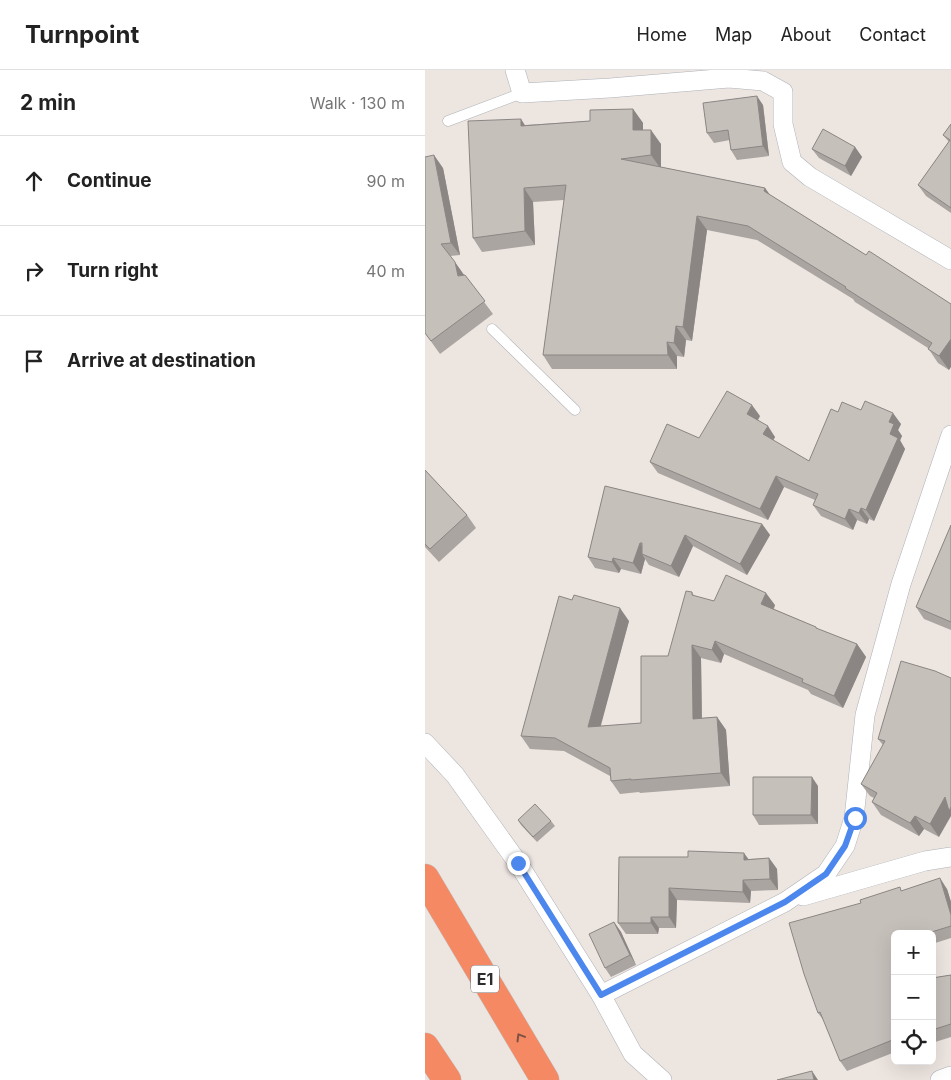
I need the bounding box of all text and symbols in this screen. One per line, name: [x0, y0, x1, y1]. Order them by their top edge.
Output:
text: Turnpoint: [25, 20, 139, 49]
text: Home: [637, 24, 687, 45]
text: Map: [715, 24, 752, 45]
text: About: [780, 24, 831, 45]
text: Contact: [859, 24, 926, 45]
text: 2 min: [20, 90, 76, 115]
text: Walk · 130 m: [310, 93, 405, 113]
icon: ahead: [20, 167, 48, 195]
text: Continue: [67, 169, 152, 192]
text: 90 m: [366, 171, 405, 191]
icon: right: [20, 257, 48, 285]
text: Turn right: [67, 259, 158, 282]
text: 40 m: [366, 261, 405, 281]
icon: arrive: [20, 347, 48, 375]
text: Arrive at destination: [67, 349, 256, 372]
route start: [844, 807, 867, 830]
route end: [507, 852, 530, 875]
map controls: [891, 930, 936, 1065]
button: +: [891, 930, 936, 975]
road number: E1: [471, 966, 499, 992]
button: −: [891, 975, 936, 1020]
button: locate: [891, 1020, 936, 1065]
one-way arrow: [516, 1034, 526, 1043]

